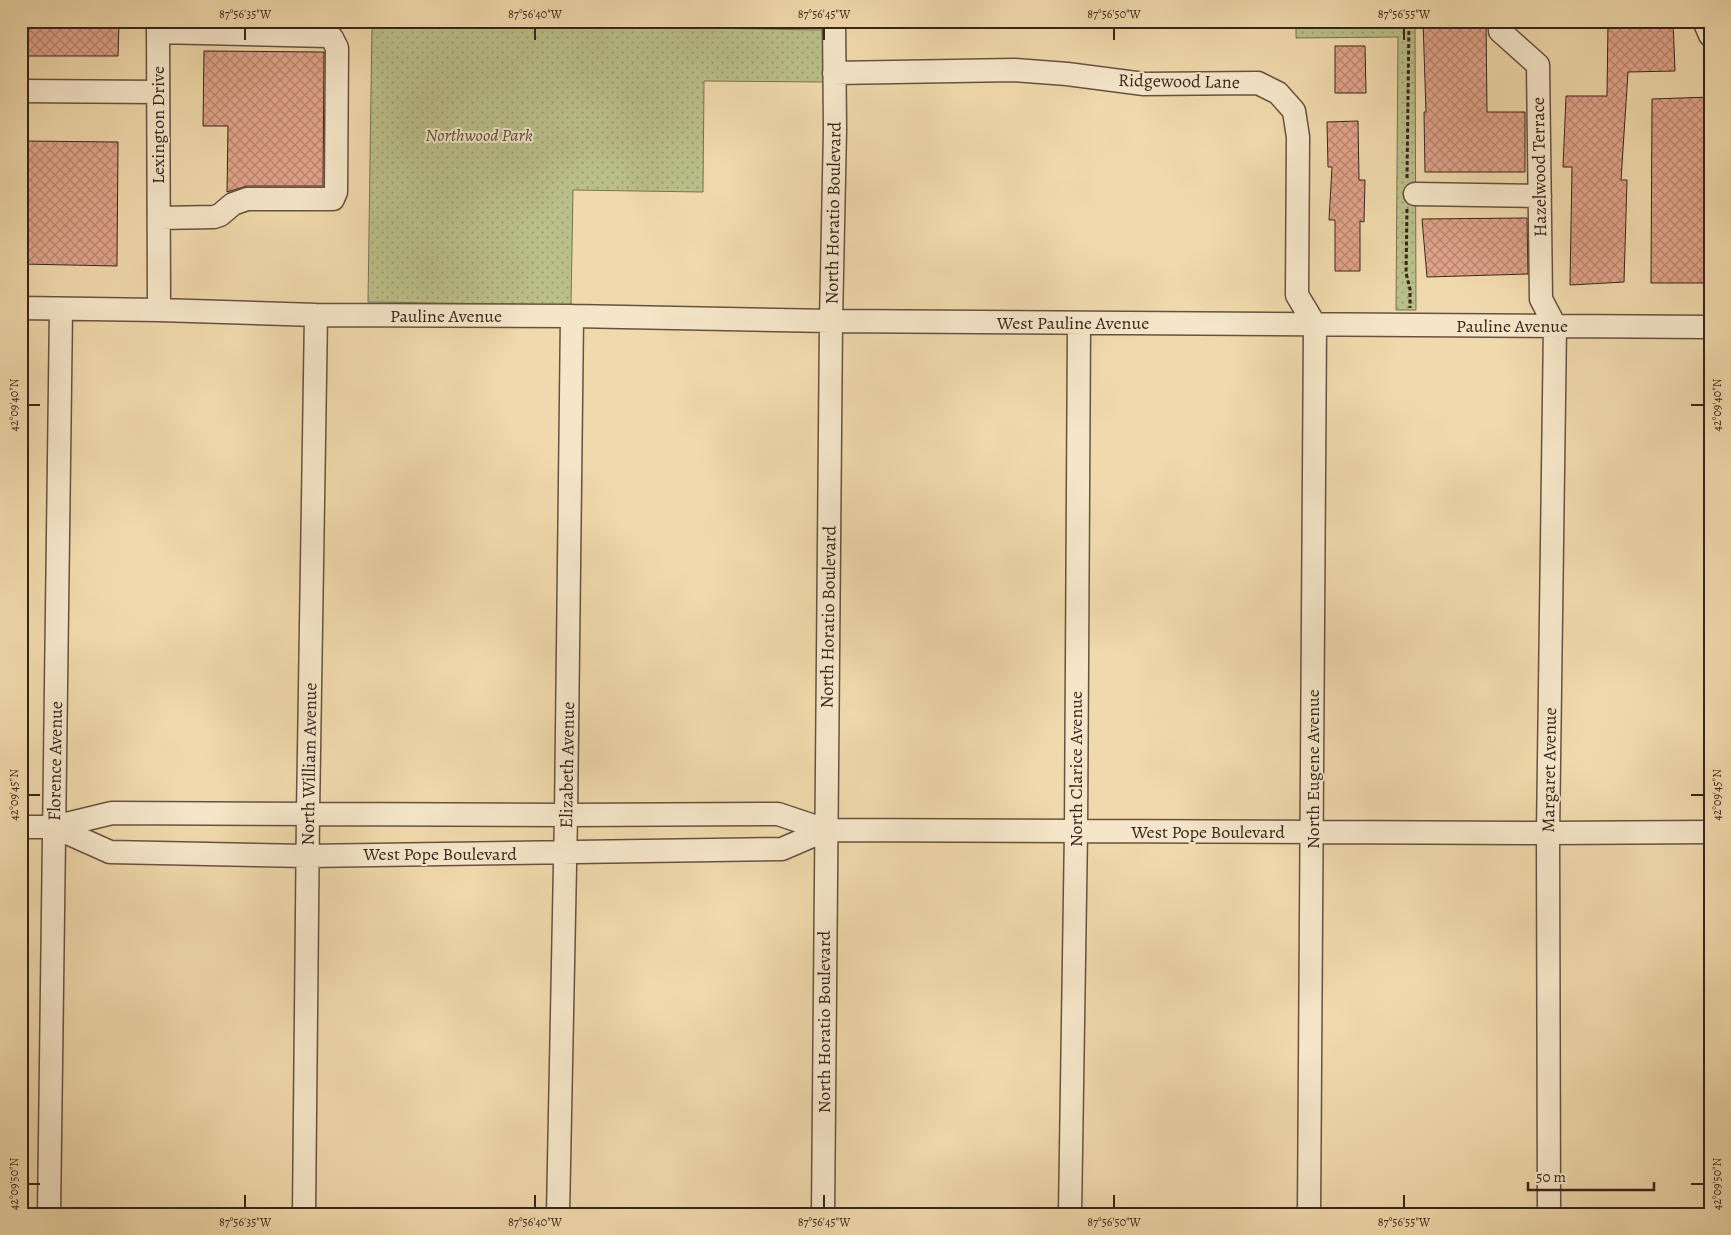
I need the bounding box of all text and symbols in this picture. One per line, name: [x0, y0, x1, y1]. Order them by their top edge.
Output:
text: 87°56'35"W: [219, 6, 272, 22]
text: 87°56'40"W: [508, 6, 563, 22]
text: 87°56'45"W: [798, 6, 851, 22]
text: 87°56'50"W: [1087, 6, 1142, 22]
text: 87°56'55"W: [1378, 6, 1431, 22]
street label: Lexington Drive: [146, 66, 170, 184]
street label: Ridgewood Lane: [1118, 68, 1240, 94]
street label: Hazelwood Terrace: [1526, 97, 1552, 237]
street label: North Horatio Boulevard: [819, 121, 847, 304]
park label: Northwood Park: [425, 123, 533, 147]
street label: Pauline Avenue: [390, 304, 502, 328]
street label: West Pauline Avenue: [996, 311, 1149, 335]
street label: Pauline Avenue: [1456, 314, 1568, 338]
text: 42°09'40"N: [6, 378, 22, 431]
text: 42°09'40"N: [1709, 378, 1725, 431]
street label: North Horatio Boulevard: [814, 525, 842, 708]
street label: North William Avenue: [296, 682, 322, 846]
street label: North Eugene Avenue: [1301, 689, 1325, 849]
street label: North Clarice Avenue: [1064, 691, 1088, 847]
street label: Florence Avenue: [42, 701, 68, 821]
street label: Elizabeth Avenue: [554, 701, 580, 829]
street label: Margaret Avenue: [1536, 707, 1562, 833]
text: 42°09'45"N: [6, 769, 22, 821]
text: 42°09'45"N: [1709, 769, 1725, 821]
street label: West Pope Boulevard: [1130, 820, 1285, 844]
street label: West Pope Boulevard: [362, 842, 517, 866]
street label: North Horatio Boulevard: [812, 930, 836, 1113]
text: 42°09'50"N: [6, 1157, 22, 1210]
text: 42°09'50"N: [1709, 1157, 1725, 1210]
scale bar: [1528, 1160, 1655, 1192]
text: 50 m: [1536, 1167, 1566, 1187]
text: 87°56'35"W: [219, 1214, 272, 1230]
text: 87°56'40"W: [508, 1214, 563, 1230]
text: 87°56'45"W: [798, 1214, 851, 1230]
text: 87°56'50"W: [1087, 1214, 1142, 1230]
text: 87°56'55"W: [1378, 1214, 1431, 1230]

